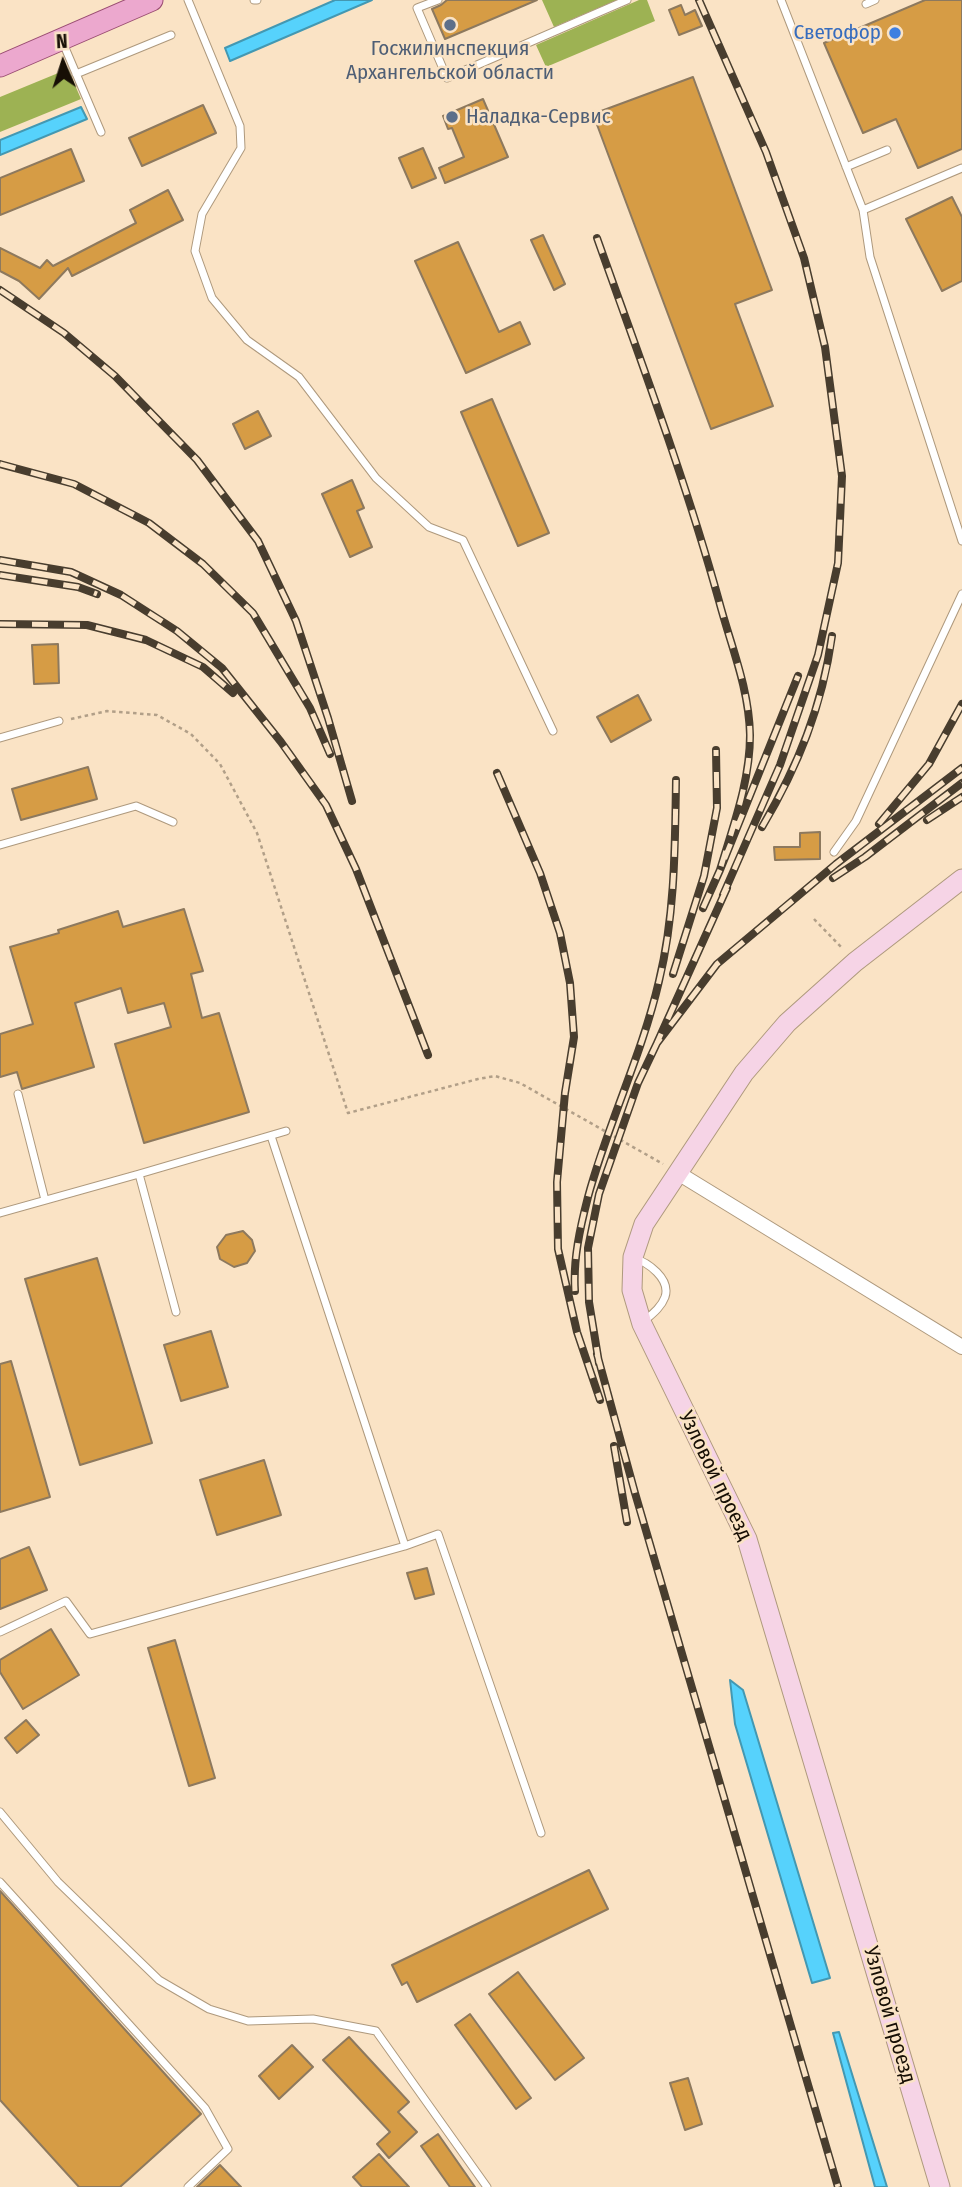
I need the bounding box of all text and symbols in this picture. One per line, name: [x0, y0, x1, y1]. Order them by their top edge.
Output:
marker: Госжилинспекция Архангельской области: [442, 17, 458, 33]
place label: Светофор: [794, 20, 881, 46]
marker: Светофор: [887, 25, 903, 41]
north arrow: [28, 28, 98, 98]
text: N: [56, 30, 68, 53]
place label: Госжилинспекция Архангельской области: [346, 36, 554, 86]
place label: Наладка-Сервис: [466, 104, 611, 130]
marker: Наладка-Сервис: [444, 109, 460, 125]
street label: Узловой проезд: [673, 1407, 757, 1545]
street label: Узловой проезд: [857, 1944, 921, 2086]

